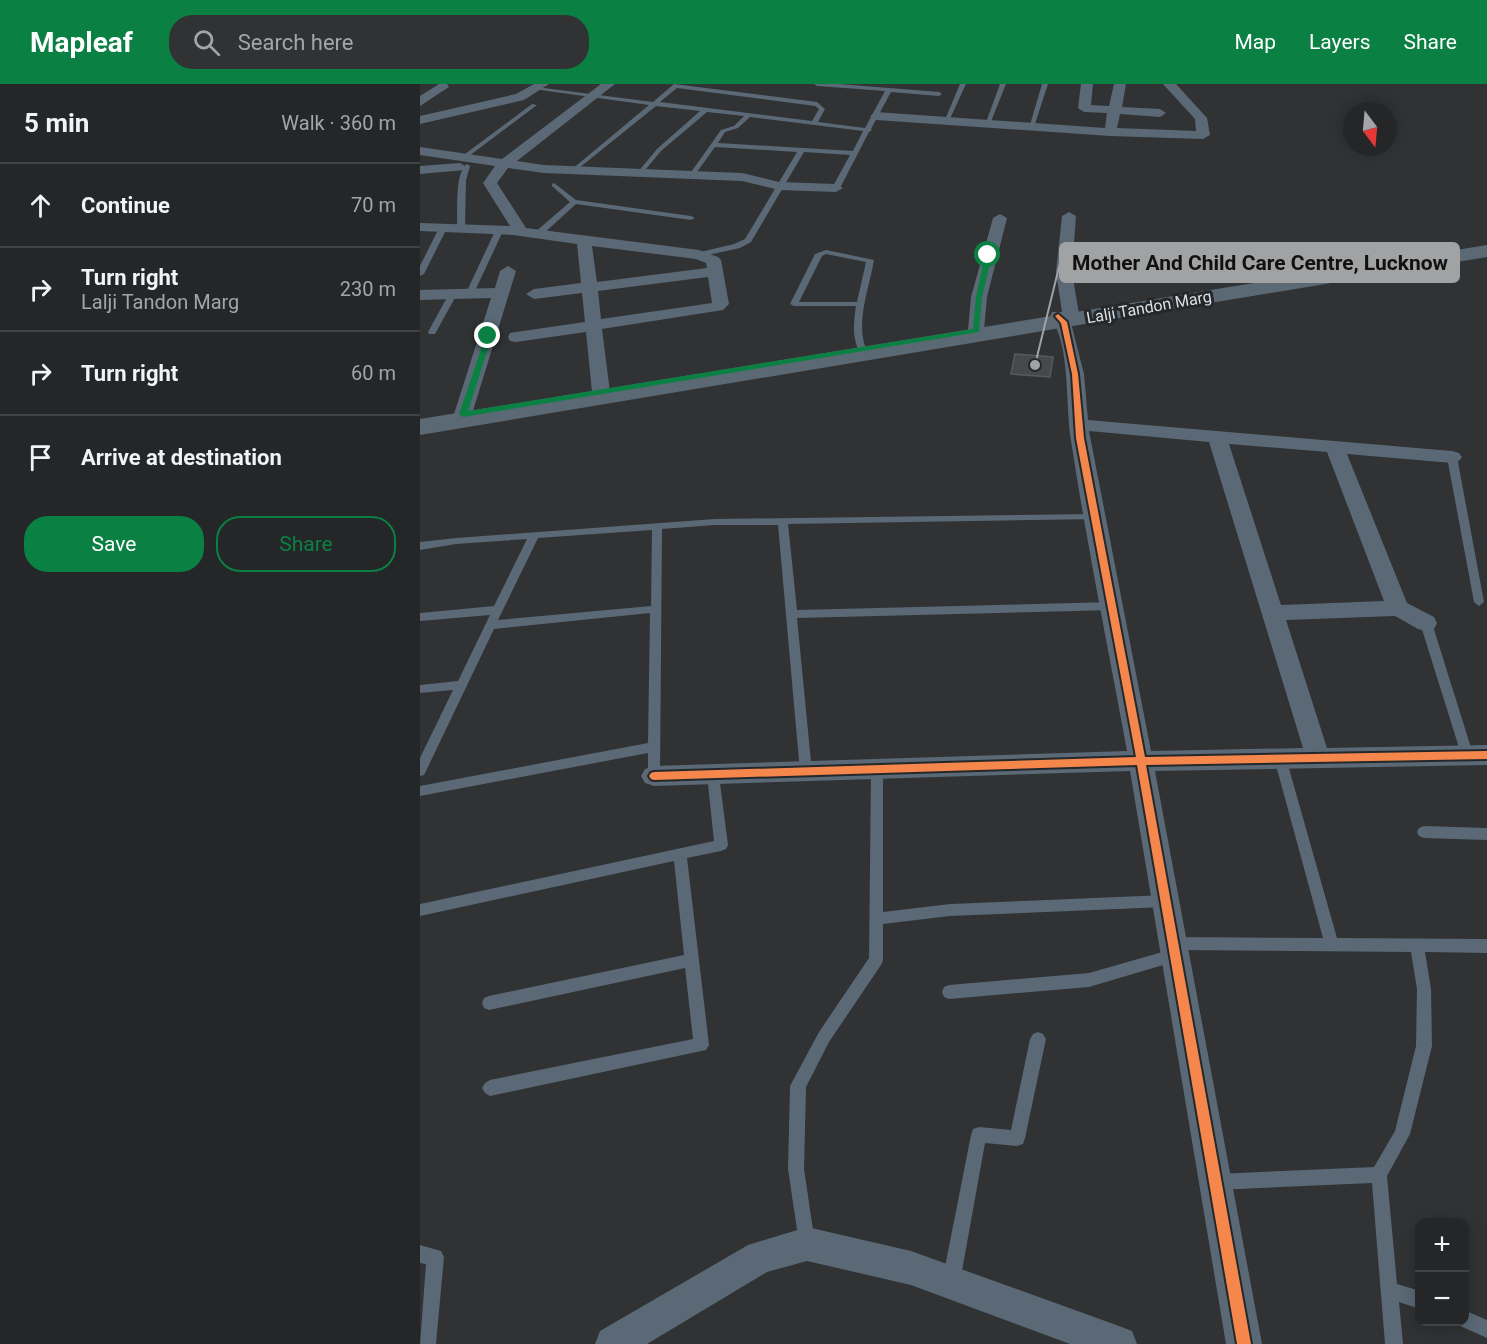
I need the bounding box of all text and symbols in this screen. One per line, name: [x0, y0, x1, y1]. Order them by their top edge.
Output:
search box: [169, 15, 589, 69]
text: Mapleaf: [30, 26, 133, 59]
icon: search: [190, 26, 223, 59]
text: Search here: [238, 30, 354, 55]
text: Map: [1234, 30, 1276, 54]
text: Layers: [1309, 30, 1370, 54]
text: Share: [1403, 30, 1457, 54]
north arrow: [1343, 102, 1397, 156]
text: 5 min: [24, 108, 89, 138]
text: Walk · 360 m: [281, 111, 396, 135]
icon: ahead: [24, 189, 57, 222]
text: Continue: [81, 193, 170, 218]
text: 70 m: [351, 193, 396, 217]
route start: [974, 241, 1000, 267]
callout: Mother And Child Care Centre, Lucknow: [1060, 243, 1459, 282]
text: Mother And Child Care Centre, Lucknow: [1072, 251, 1449, 275]
text: Turn right: [81, 265, 178, 290]
icon: right: [24, 273, 57, 306]
text: 230 m: [340, 277, 396, 301]
street label: Lalji Tandon Marg: [1085, 287, 1213, 327]
text: Lalji Tandon Marg: [81, 290, 239, 314]
route end: [474, 322, 500, 348]
icon: right: [24, 357, 57, 390]
text: Turn right: [81, 361, 178, 386]
text: 60 m: [351, 361, 396, 385]
icon: arrive: [24, 441, 57, 474]
text: Arrive at destination: [81, 445, 282, 470]
button: Save: [24, 516, 204, 572]
button: Share: [216, 516, 396, 572]
map controls: [1415, 1218, 1469, 1326]
button: +: [1415, 1218, 1469, 1272]
button: −: [1415, 1272, 1469, 1326]

